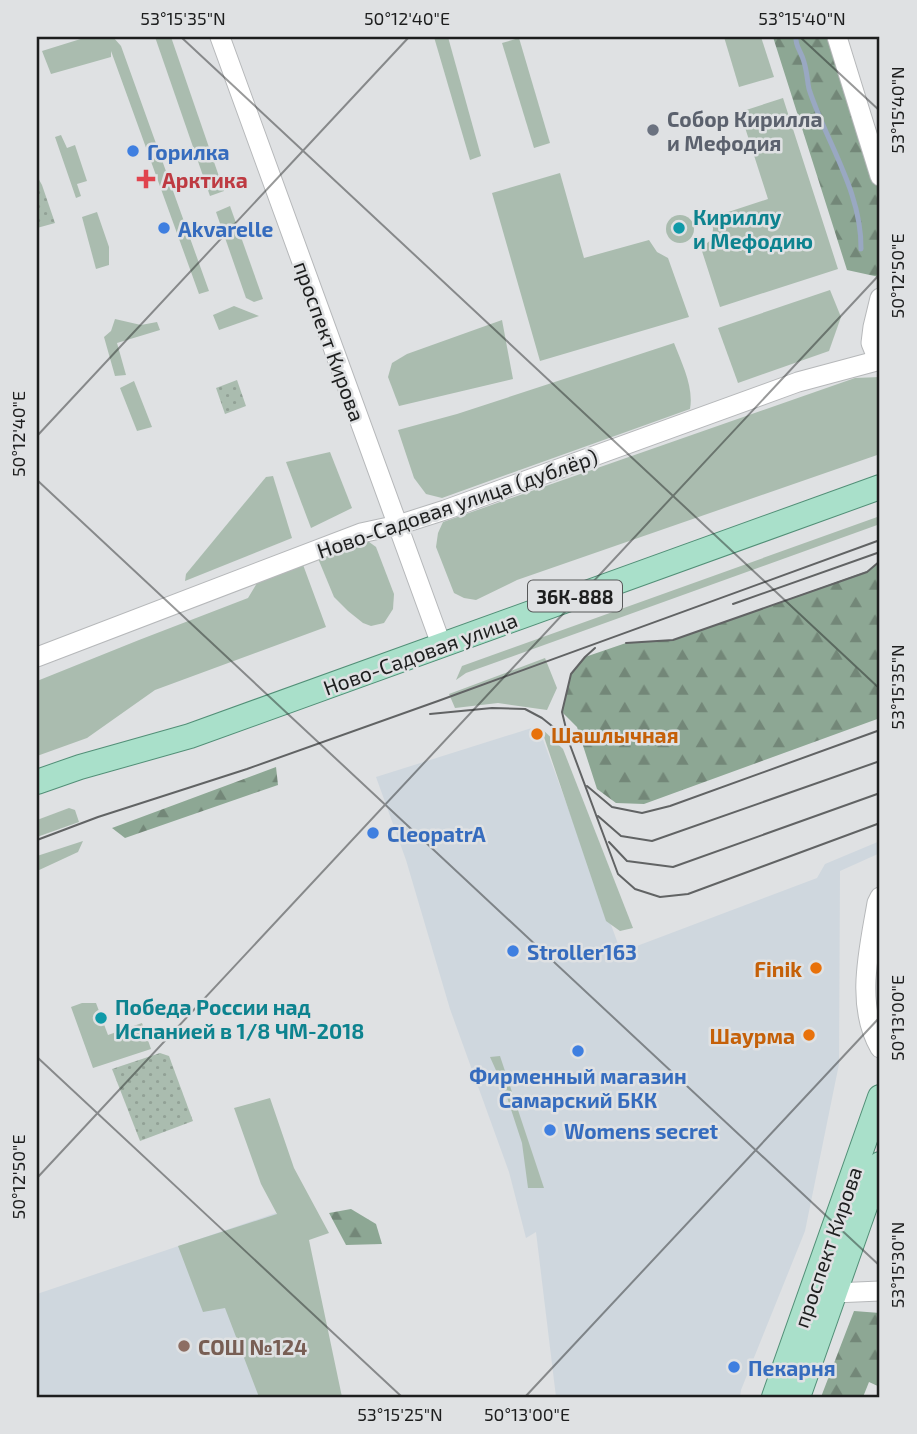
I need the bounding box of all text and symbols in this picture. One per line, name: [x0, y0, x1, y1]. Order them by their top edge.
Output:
text: 53°15'35"N: [140, 7, 226, 29]
text: 50°12'40"E: [364, 7, 450, 29]
text: 53°15'40"N: [758, 7, 846, 29]
text: 53°15'40"N: [886, 66, 908, 154]
place label: Собор Кирилла и Мефодия: [667, 106, 822, 155]
marker: Собор Кирилла и Мефодия: [645, 122, 661, 138]
place label: Горилка: [147, 139, 230, 164]
marker: Горилка: [125, 143, 141, 159]
place label: Арктика: [162, 167, 248, 192]
marker: Арктика: [136, 169, 156, 189]
place label: Кириллу и Мефодию: [693, 204, 813, 253]
place label: Akvarelle: [178, 216, 274, 241]
marker: Akvarelle: [156, 220, 172, 236]
marker: Кириллу и Мефодию: [671, 220, 687, 236]
text: 50°12'50"E: [886, 233, 908, 319]
street label: проспект Кирова: [289, 257, 371, 425]
text: 50°12'40"E: [7, 391, 29, 477]
street label: Ново-Садовая улица (дублёр): [313, 443, 601, 564]
road number: 36К-888: [528, 580, 622, 611]
street label: Ново-Садовая улица: [319, 606, 521, 701]
text: 53°15'35"N: [886, 644, 908, 730]
place label: Шашлычная: [551, 722, 679, 747]
marker: Шашлычная: [529, 726, 545, 742]
place label: CleopatrA: [387, 821, 486, 846]
marker: CleopatrA: [365, 825, 381, 841]
place label: Stroller163: [527, 939, 637, 964]
marker: Stroller163: [505, 943, 521, 959]
place label: Finik: [754, 956, 802, 981]
marker: Finik: [808, 960, 824, 976]
text: 50°13'00"E: [886, 975, 908, 1061]
place label: Победа России над Испанией в 1/8 ЧМ-2018: [115, 994, 364, 1043]
marker: Победа России над Испанией в 1/8 ЧМ-2018: [93, 1010, 109, 1026]
place label: Шаурма: [710, 1023, 795, 1048]
marker: Шаурма: [801, 1027, 817, 1043]
marker: Фирменный магазин Самарский БКК: [570, 1043, 586, 1059]
place label: Фирменный магазин Самарский БКК: [469, 1063, 687, 1112]
place label: Womens secret: [564, 1118, 719, 1143]
marker: Womens secret: [542, 1122, 558, 1138]
text: 50°12'50"E: [7, 1134, 29, 1220]
street label: проспект Кирова: [788, 1163, 866, 1331]
text: 53°15'30"N: [886, 1222, 908, 1308]
place label: СОШ №124: [198, 1334, 308, 1359]
marker: СОШ №124: [176, 1338, 192, 1354]
place label: Пекарня: [748, 1355, 836, 1380]
marker: Пекарня: [726, 1359, 742, 1375]
text: 53°15'25"N: [357, 1403, 443, 1425]
text: 50°13'00"E: [484, 1403, 570, 1425]

